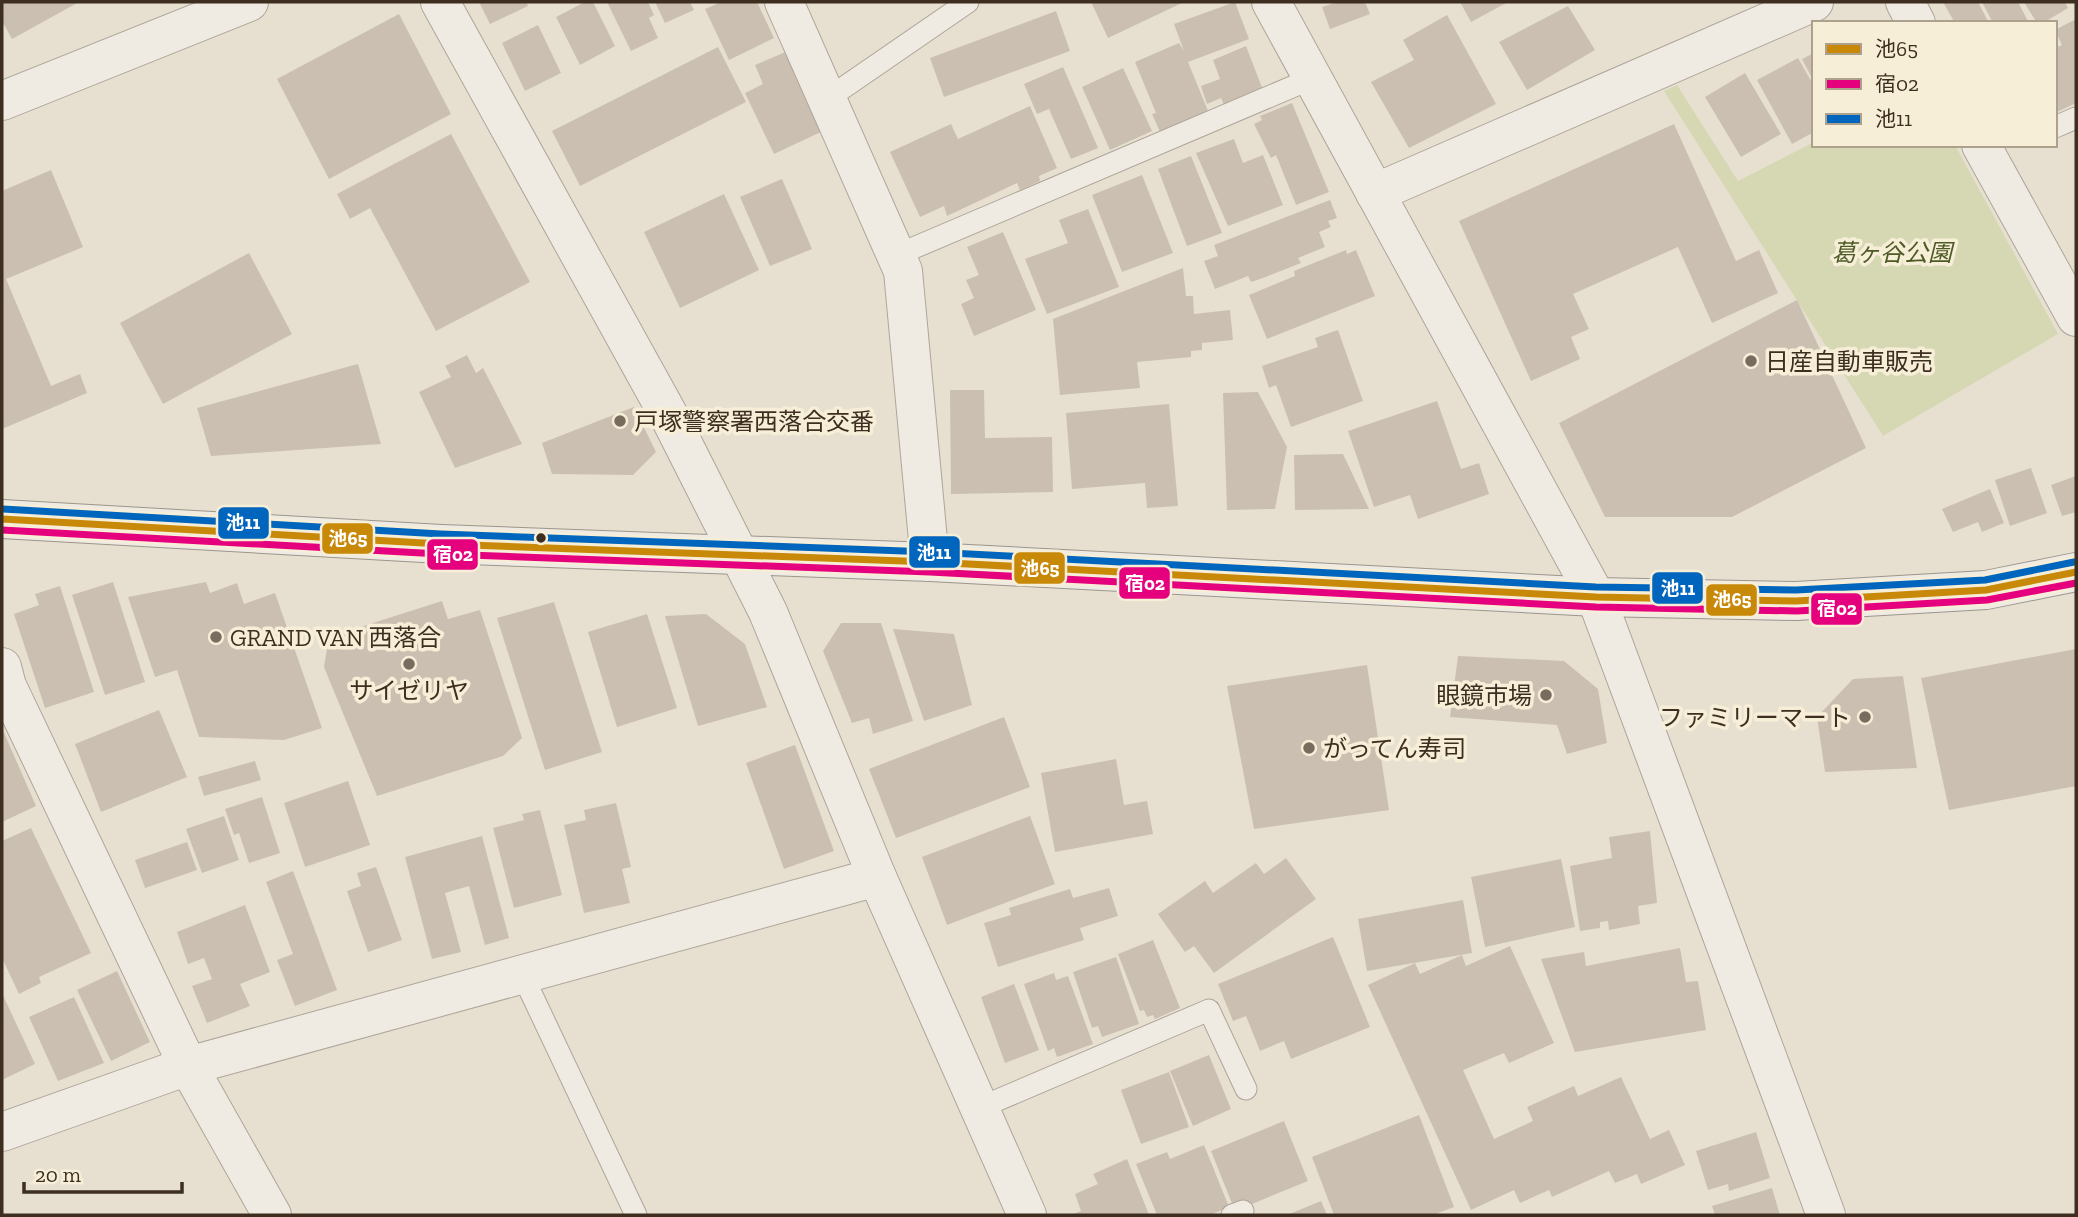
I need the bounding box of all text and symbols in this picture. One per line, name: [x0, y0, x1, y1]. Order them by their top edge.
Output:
legend: [1812, 21, 2057, 147]
text: 池65: [1875, 36, 1918, 61]
text: 宿02: [1875, 71, 1919, 96]
text: 池11: [1875, 106, 1912, 131]
park label: 葛ヶ谷公園: [1832, 238, 1955, 267]
place label: 日産自動車販売: [1765, 347, 1933, 376]
marker: 日産自動車販売: [1743, 353, 1759, 369]
place label: 戸塚警察署西落合交番: [634, 407, 874, 436]
marker: 戸塚警察署西落合交番: [612, 413, 628, 429]
line badge: 池11: [217, 506, 270, 540]
text: 池11: [226, 511, 260, 534]
line badge: 池65: [321, 522, 374, 555]
text: 池65: [328, 527, 368, 550]
unlabelled marker: [534, 531, 548, 545]
line badge: 池11: [908, 535, 961, 569]
line badge: 宿02: [426, 538, 479, 571]
text: 池11: [917, 541, 951, 564]
text: 宿02: [433, 543, 473, 566]
line badge: 池65: [1013, 551, 1066, 585]
text: 池65: [1020, 557, 1060, 580]
line badge: 宿02: [1118, 566, 1171, 600]
line badge: 池11: [1651, 571, 1704, 605]
text: 宿02: [1125, 572, 1165, 595]
text: 池11: [1661, 577, 1695, 600]
line badge: 池65: [1705, 583, 1758, 617]
text: 池65: [1712, 588, 1752, 611]
line badge: 宿02: [1810, 592, 1863, 626]
text: 宿02: [1817, 597, 1857, 620]
place label: GRAND VAN 西落合: [230, 623, 441, 652]
marker: GRAND VAN 西落合: [208, 629, 224, 645]
marker: サイゼリヤ: [401, 656, 417, 672]
place label: サイゼリヤ: [349, 676, 469, 705]
place label: 眼鏡市場: [1436, 681, 1532, 710]
marker: 眼鏡市場: [1538, 687, 1554, 703]
place label: ファミリーマート: [1659, 703, 1851, 732]
marker: ファミリーマート: [1857, 709, 1873, 725]
place label: がってん寿司: [1323, 734, 1466, 763]
marker: がってん寿司: [1301, 740, 1317, 756]
scale bar: [24, 1150, 182, 1194]
text: 20 m: [35, 1162, 81, 1187]

